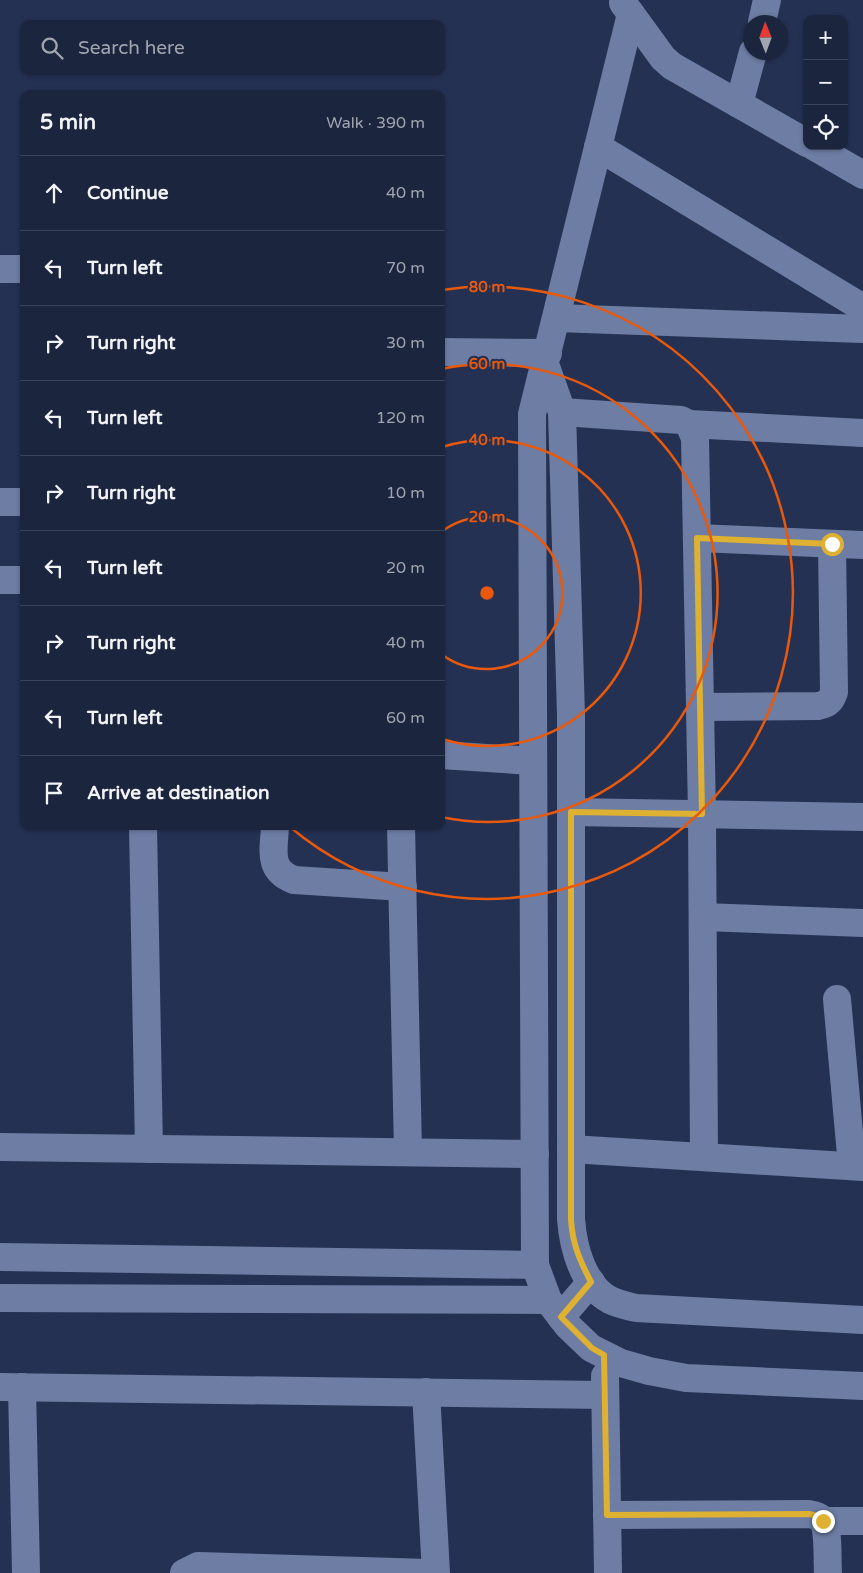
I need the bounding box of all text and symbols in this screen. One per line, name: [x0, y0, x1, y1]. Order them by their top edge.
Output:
north arrow: [743, 15, 788, 60]
map controls: [803, 15, 848, 150]
button: +: [803, 15, 848, 60]
search box: [20, 20, 445, 75]
icon: search: [38, 34, 66, 62]
text: Search here: [78, 37, 185, 59]
button: −: [803, 60, 848, 105]
button: locate: [803, 105, 848, 150]
text: 5 min: [40, 110, 96, 135]
text: Walk · 390 m: [326, 113, 425, 133]
icon: ahead: [40, 179, 68, 207]
text: Continue: [87, 182, 169, 204]
text: 40 m: [386, 183, 425, 203]
icon: left: [40, 254, 68, 282]
text: Turn left: [87, 257, 163, 279]
text: 70 m: [386, 258, 425, 278]
text: 80 m: [469, 278, 505, 296]
icon: right: [40, 329, 68, 357]
text: Turn right: [87, 332, 175, 354]
text: 30 m: [386, 333, 425, 353]
text: 60 m: [469, 355, 505, 373]
icon: left: [40, 404, 68, 432]
text: Turn left: [87, 407, 163, 429]
text: 120 m: [376, 408, 425, 428]
text: 40 m: [469, 431, 505, 449]
icon: right: [40, 479, 68, 507]
text: Turn right: [87, 482, 175, 504]
text: 10 m: [386, 483, 425, 503]
text: 20 m: [469, 508, 505, 526]
route start: [821, 533, 844, 556]
icon: left: [40, 554, 68, 582]
text: Turn left: [87, 557, 163, 579]
text: 20 m: [386, 558, 425, 578]
centre of rings: [478, 584, 496, 602]
icon: right: [40, 629, 68, 657]
text: Turn right: [87, 632, 175, 654]
text: 40 m: [386, 633, 425, 653]
icon: left: [40, 704, 68, 732]
text: Turn left: [87, 707, 163, 729]
text: 60 m: [386, 708, 425, 728]
icon: arrive: [40, 779, 68, 807]
text: Arrive at destination: [87, 782, 270, 804]
route end: [812, 1510, 835, 1533]

